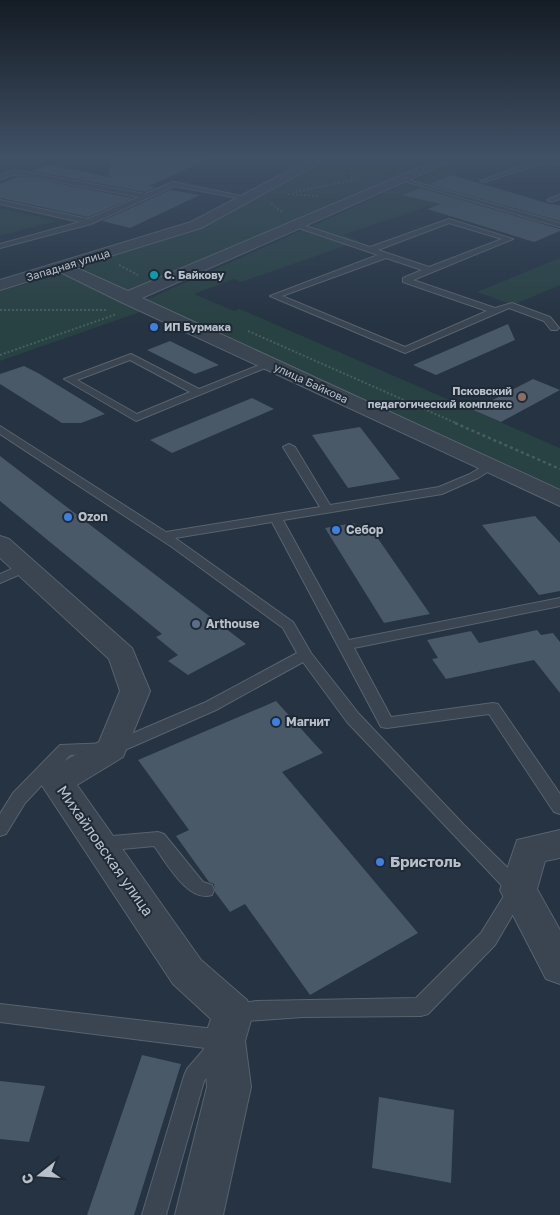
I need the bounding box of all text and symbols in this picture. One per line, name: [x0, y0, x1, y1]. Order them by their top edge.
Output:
street label: Западная улица: [24, 246, 111, 283]
place label: С. Байкову: [164, 268, 224, 281]
marker: С. Байкову: [148, 269, 160, 281]
place label: ИП Бурмака: [164, 320, 231, 333]
marker: ИП Бурмака: [148, 321, 160, 333]
street label: улица Байкова: [272, 360, 350, 405]
place label: Псковский педагогический комплекс: [368, 384, 513, 410]
marker: Псковский педагогический комплекс: [516, 391, 528, 403]
place label: Ozon: [78, 509, 108, 524]
marker: Ozon: [62, 511, 74, 523]
place label: Себор: [346, 522, 384, 537]
marker: Себор: [330, 524, 342, 536]
place label: Arthouse: [206, 616, 260, 631]
marker: Arthouse: [190, 618, 202, 630]
place label: Магнит: [286, 714, 330, 729]
marker: Магнит: [270, 716, 282, 728]
street label: Михайловская улица: [54, 782, 158, 919]
place label: Бристоль: [390, 852, 461, 870]
marker: Бристоль: [374, 856, 386, 868]
north arrow: [15, 1150, 65, 1200]
text: С: [17, 1172, 37, 1186]

